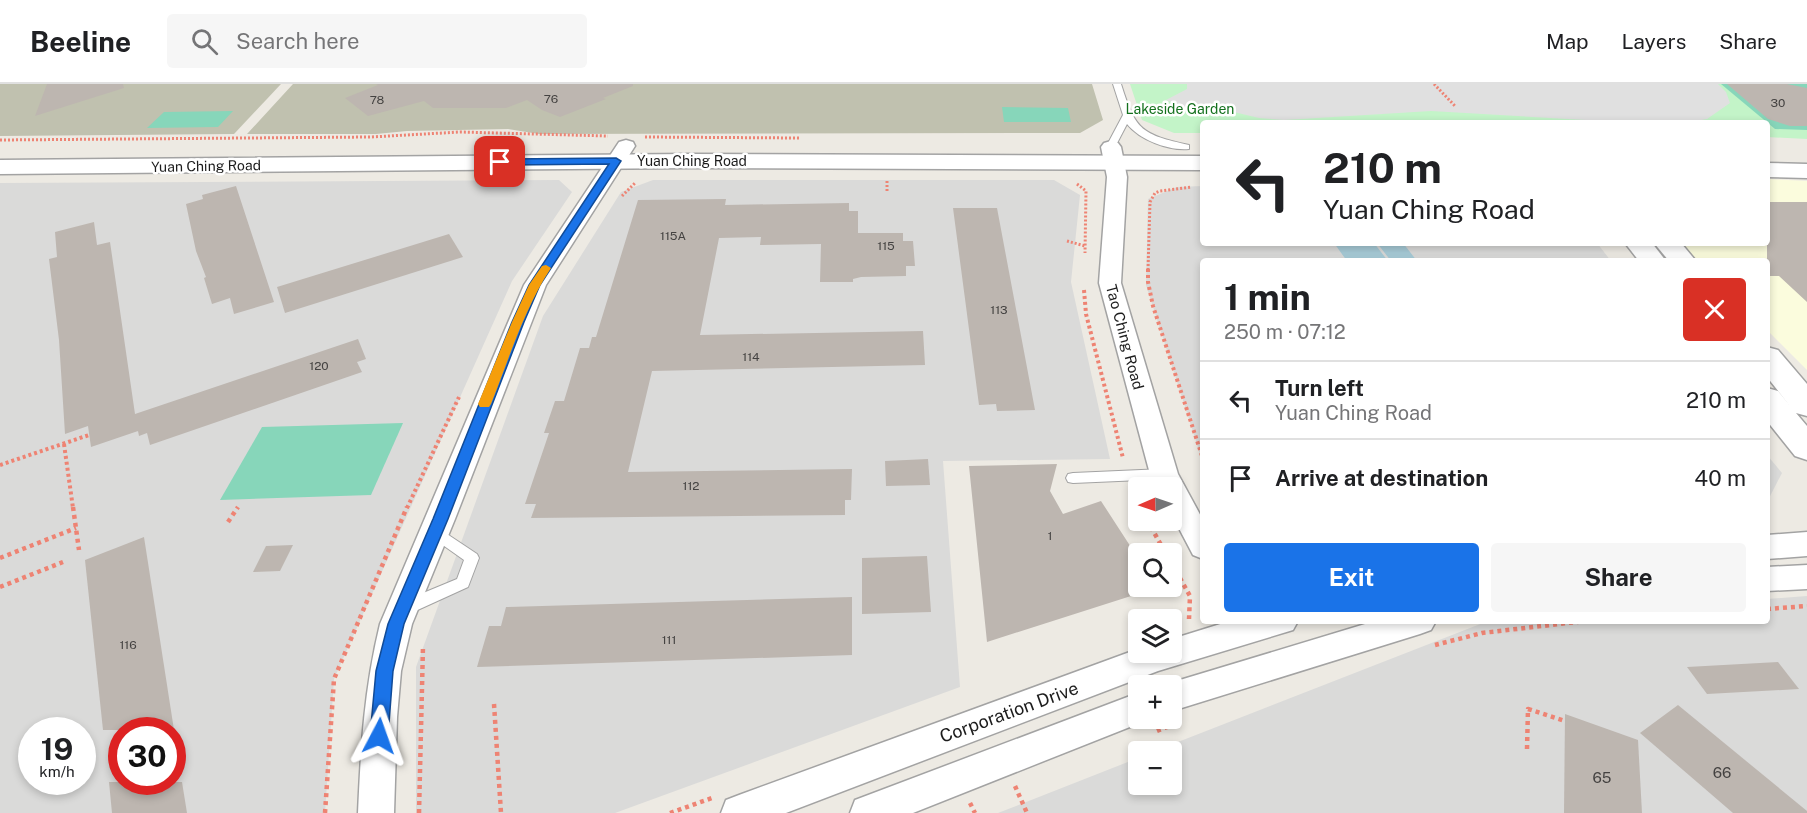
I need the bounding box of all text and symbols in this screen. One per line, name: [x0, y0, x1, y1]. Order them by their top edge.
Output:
search box: [167, 14, 587, 68]
text: Beeline: [30, 25, 131, 58]
icon: search: [188, 25, 221, 58]
text: Search here: [236, 28, 360, 54]
text: Map: [1546, 29, 1589, 54]
text: Layers: [1622, 29, 1686, 54]
text: Share: [1719, 29, 1777, 54]
house number: 76: [544, 92, 558, 106]
house number: 78: [370, 93, 385, 107]
house number: 30: [1771, 96, 1785, 110]
park label: Lakeside Garden: [1126, 101, 1234, 117]
pin: [474, 136, 525, 187]
text: 210 m: [1323, 143, 1442, 192]
icon: left: [1224, 144, 1302, 222]
icon: arrive: [483, 145, 516, 178]
street label: Yuan Ching Road: [637, 153, 747, 169]
street label: Yuan Ching Road: [151, 157, 261, 175]
text: Yuan Ching Road: [1323, 193, 1535, 225]
house number: 115A: [660, 229, 686, 243]
house number: 115: [877, 239, 895, 253]
text: 1 min: [1224, 276, 1311, 318]
button: close: [1683, 278, 1746, 341]
street label: Tao Ching Road: [1103, 282, 1147, 392]
house number: 113: [990, 303, 1008, 317]
text: 250 m · 07:12: [1224, 320, 1346, 344]
house number: 114: [742, 350, 760, 364]
house number: 120: [309, 359, 329, 373]
text: Turn left: [1275, 375, 1364, 401]
icon: left: [1224, 384, 1257, 417]
text: 210 m: [1686, 387, 1746, 413]
text: Yuan Ching Road: [1275, 401, 1432, 425]
icon: arrive: [1224, 462, 1257, 495]
text: Arrive at destination: [1275, 465, 1488, 491]
text: 40 m: [1694, 465, 1746, 491]
north arrow: [1128, 477, 1182, 531]
map controls: [1128, 477, 1182, 795]
house number: 112: [683, 479, 699, 493]
house number: 1: [1048, 529, 1052, 543]
button: search: [1128, 543, 1182, 597]
button: Exit: [1224, 543, 1479, 612]
button: Share: [1491, 543, 1746, 612]
button: layers: [1128, 609, 1182, 663]
house number: 111: [662, 633, 676, 647]
house number: 116: [119, 638, 137, 652]
button: +: [1128, 675, 1182, 729]
street label: Corporation Drive: [937, 677, 1081, 747]
position arrow: [347, 704, 411, 768]
speed limit sign: 30: [108, 717, 186, 795]
text: 19: [41, 731, 73, 767]
button: −: [1128, 741, 1182, 795]
text: km/h: [39, 763, 75, 780]
house number: 66: [1713, 764, 1731, 781]
house number: 65: [1593, 769, 1611, 786]

